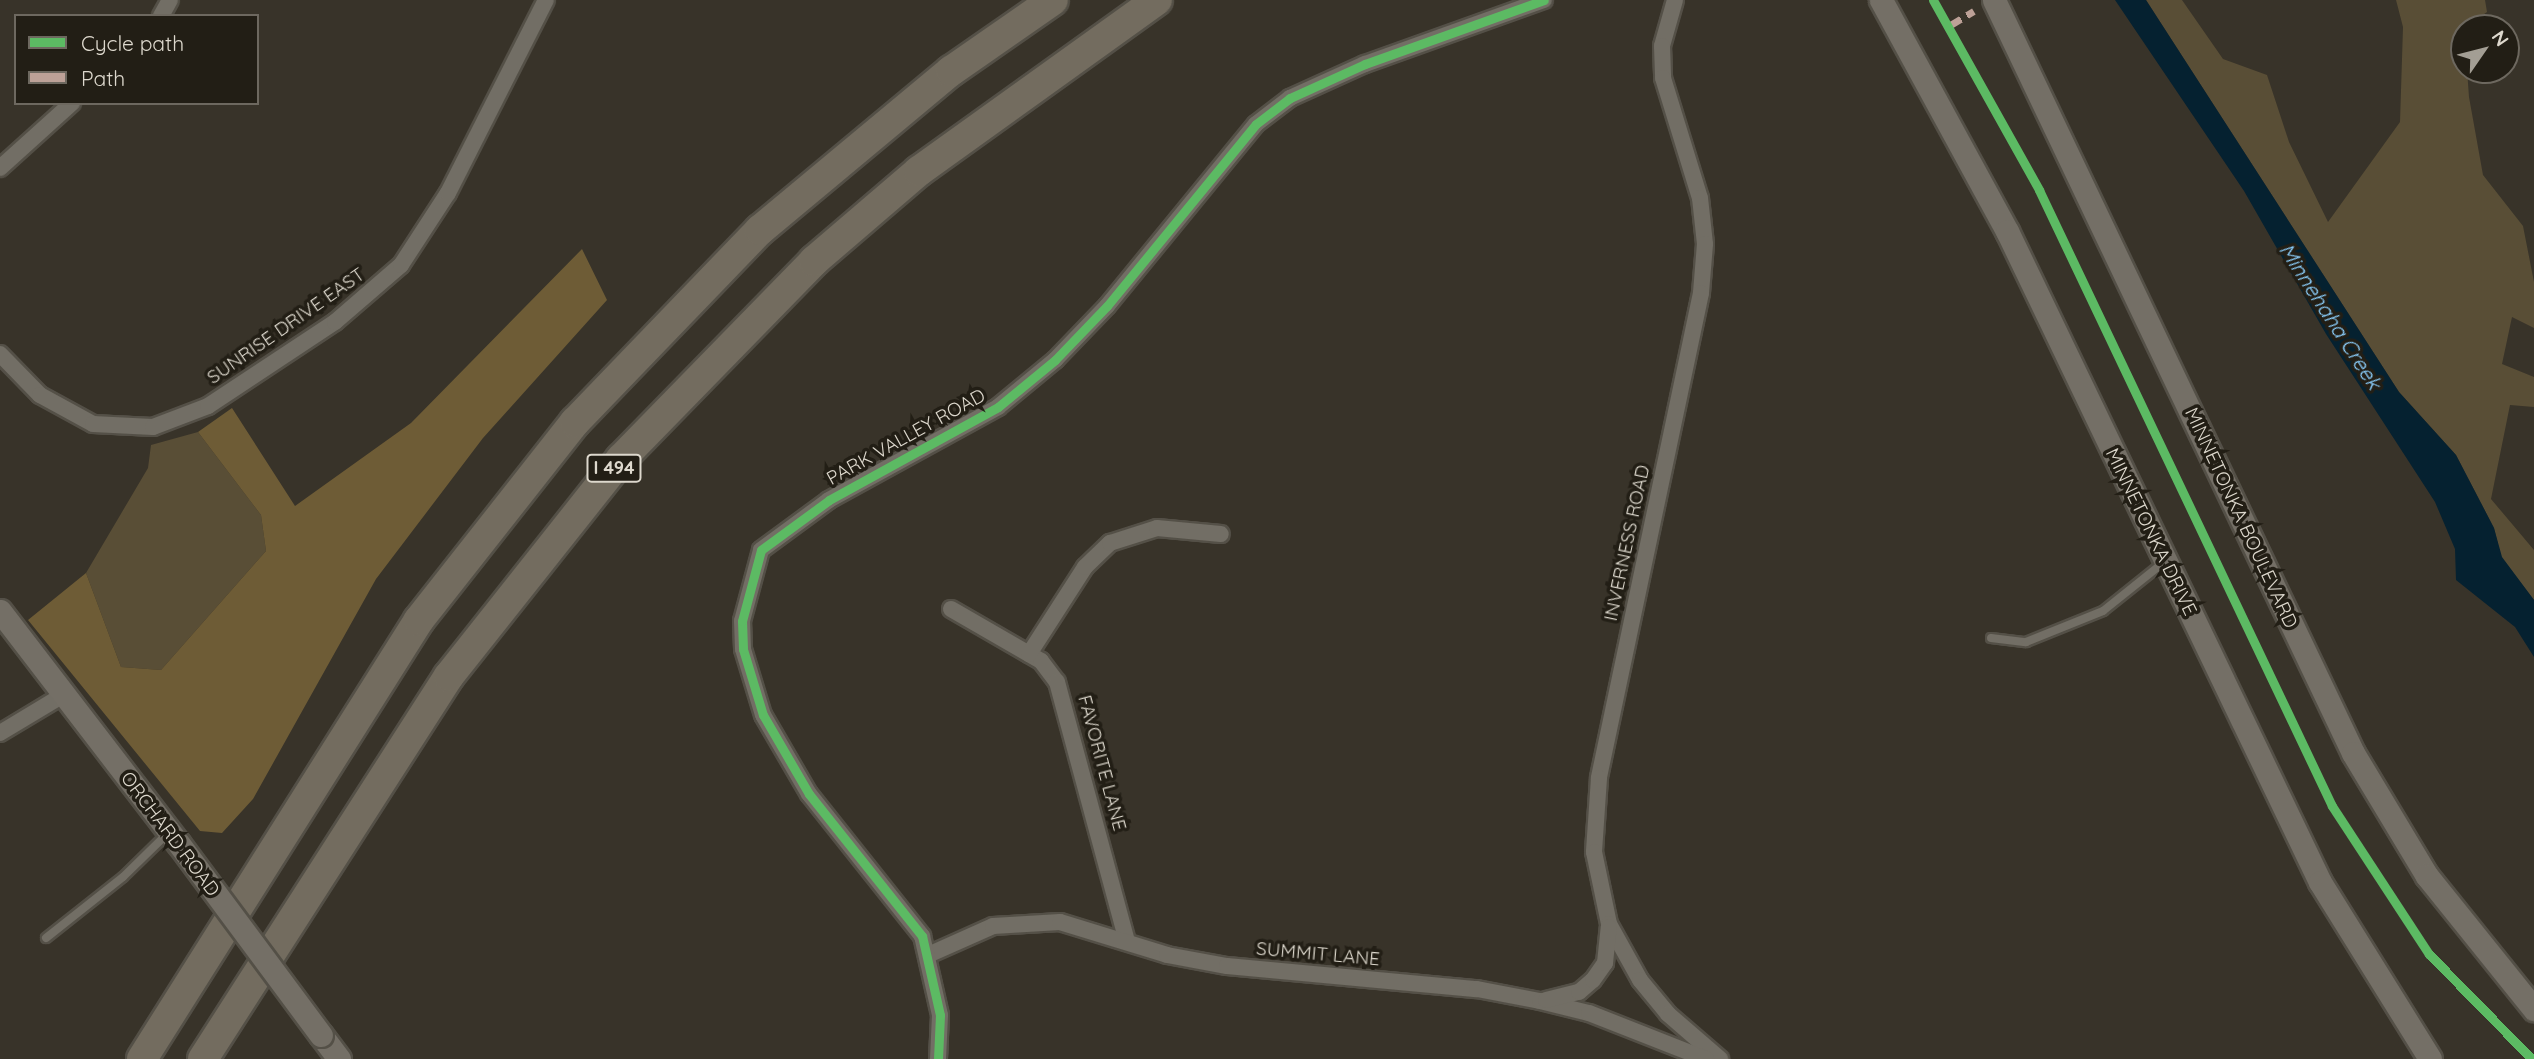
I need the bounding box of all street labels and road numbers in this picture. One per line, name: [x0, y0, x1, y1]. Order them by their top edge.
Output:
street label: SUNRISE DRIVE EAST: [203, 263, 369, 389]
street label: PARK VALLEY ROAD: [823, 384, 989, 490]
street label: MINNETONKA BOULEVARD: [2180, 404, 2302, 632]
street label: MINNETONKA DRIVE: [2101, 445, 2201, 619]
road number: I 494: [586, 454, 642, 482]
street label: INVERNESS ROAD: [1599, 463, 1655, 623]
street label: FAVORITE LANE: [1073, 693, 1131, 833]
street label: ORCHARD ROAD: [116, 767, 224, 901]
street label: SUMMIT LANE: [1255, 937, 1381, 971]

